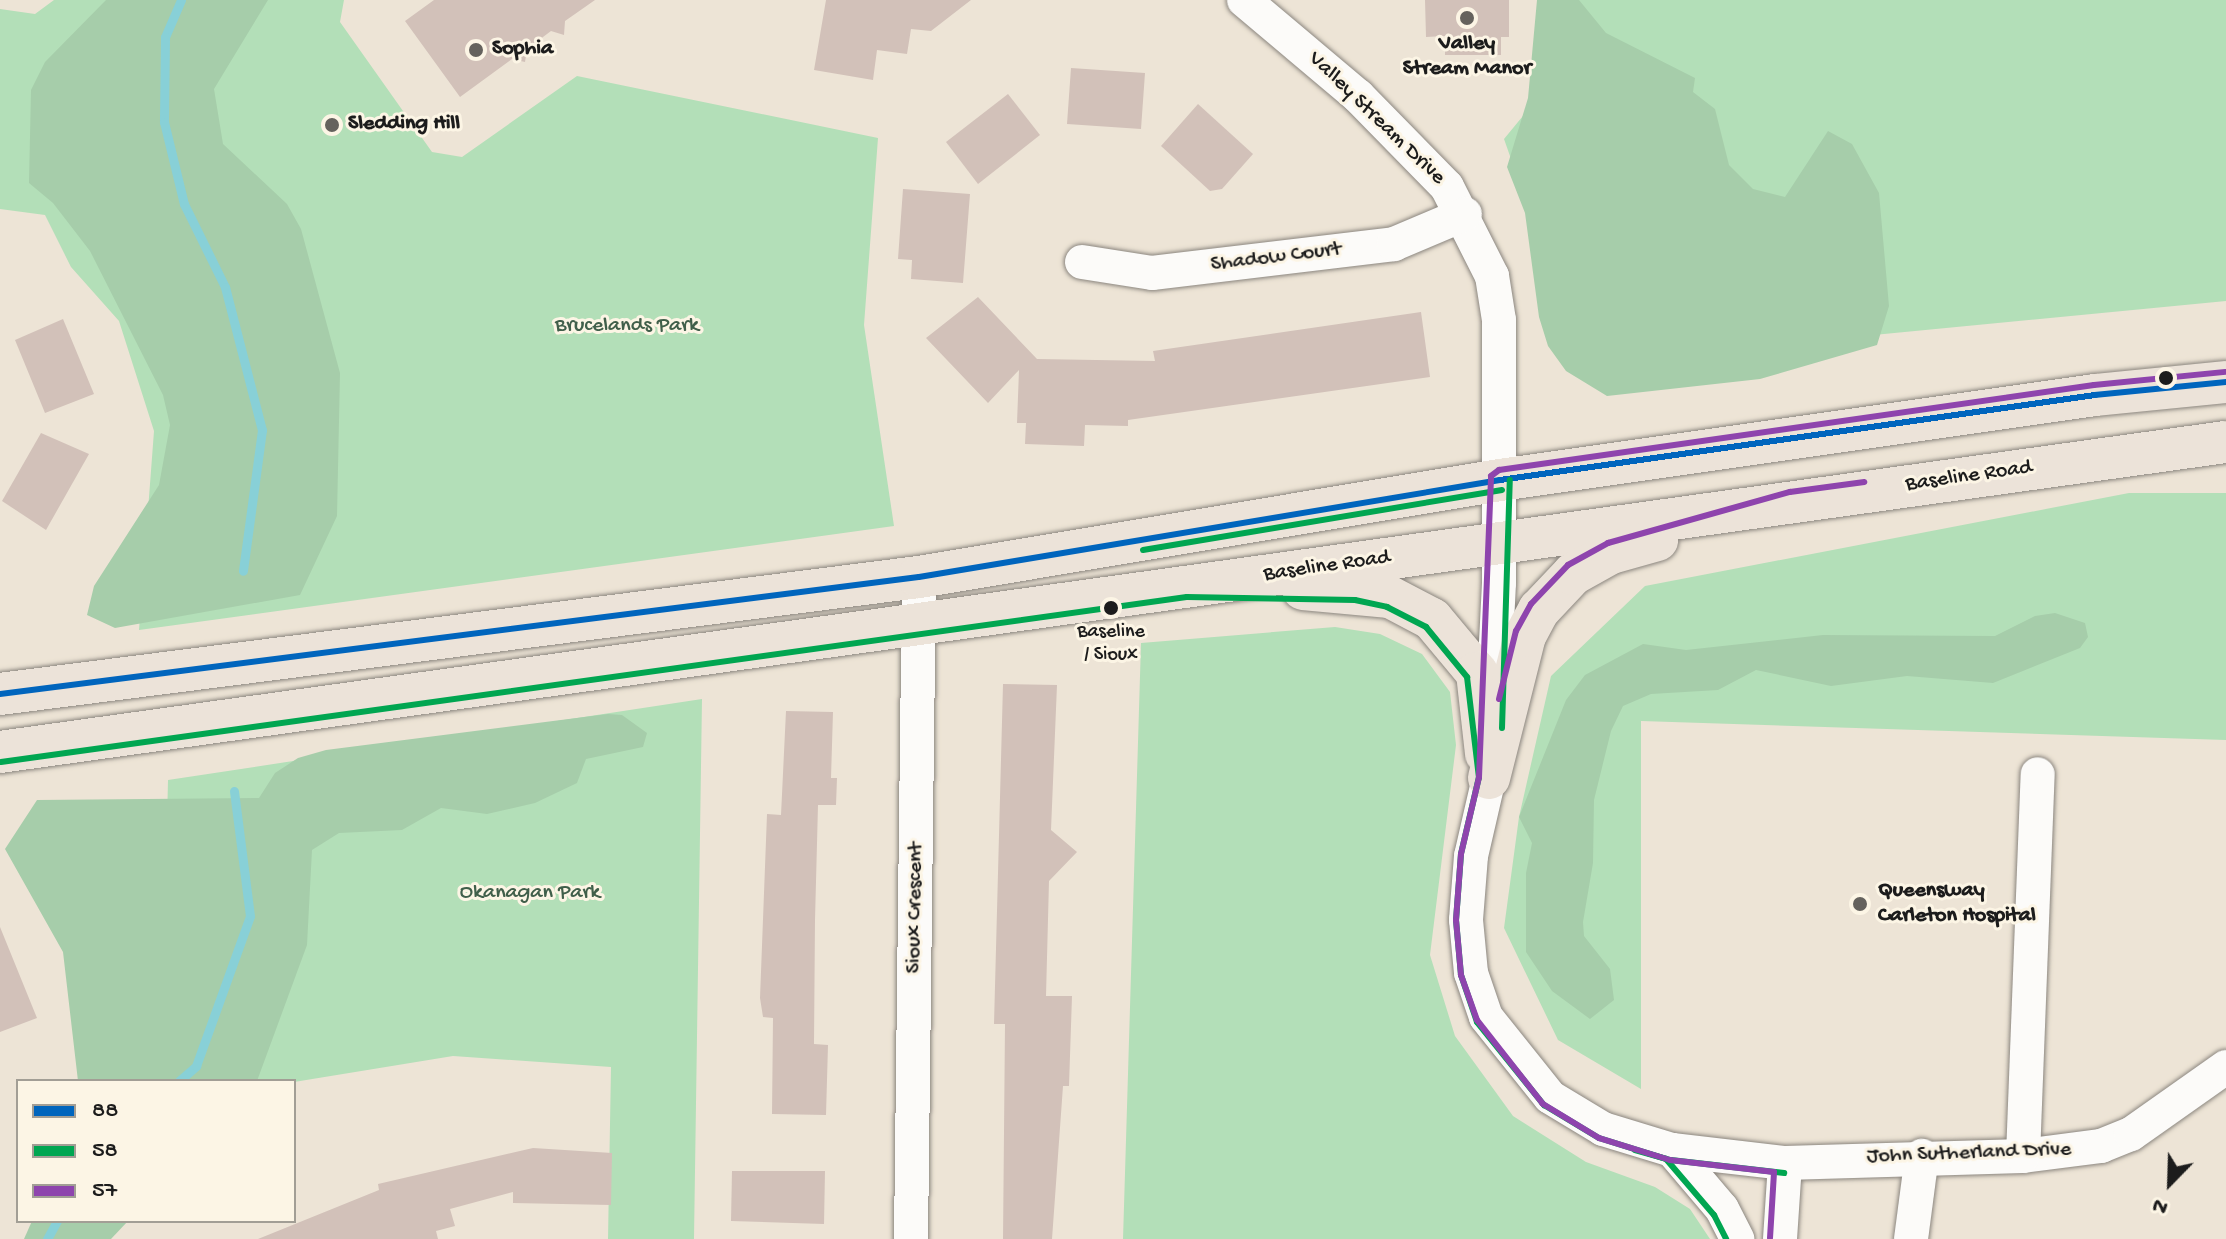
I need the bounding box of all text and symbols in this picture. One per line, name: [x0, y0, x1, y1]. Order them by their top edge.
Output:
marker: Valley Stream Manor: [1458, 9, 1476, 27]
place label: Valley Stream Manor: [1403, 31, 1531, 82]
place label: Sophia: [492, 37, 553, 63]
marker: Sophia: [467, 41, 485, 59]
street label: Valley Stream Drive: [1302, 47, 1450, 191]
place label: Sledding Hill: [348, 112, 460, 138]
marker: Sledding Hill: [323, 116, 341, 134]
street label: Shadow Court: [1209, 237, 1343, 279]
park label: Brucelands Park: [555, 314, 699, 340]
unlabelled marker: [2158, 370, 2174, 386]
street label: Baseline Road: [1904, 455, 2034, 499]
street label: Baseline Road: [1262, 545, 1392, 589]
marker: Baseline / Sioux: [1103, 600, 1119, 616]
place label: Baseline / Sioux: [1077, 620, 1145, 667]
street label: Sioux Crescent: [902, 842, 930, 974]
place label: Queensway Carleton Hospital: [1878, 878, 2036, 930]
park label: Okanagan Park: [460, 881, 600, 907]
marker: Queensway Carleton Hospital: [1849, 893, 1871, 915]
legend: [16, 1079, 296, 1223]
text: 88: [92, 1097, 118, 1126]
text: 58: [92, 1137, 118, 1166]
street label: John Sutherland Drive: [1866, 1137, 2072, 1171]
north arrow: [2130, 1143, 2210, 1223]
text: 57: [92, 1177, 117, 1206]
text: N: [2149, 1190, 2172, 1220]

